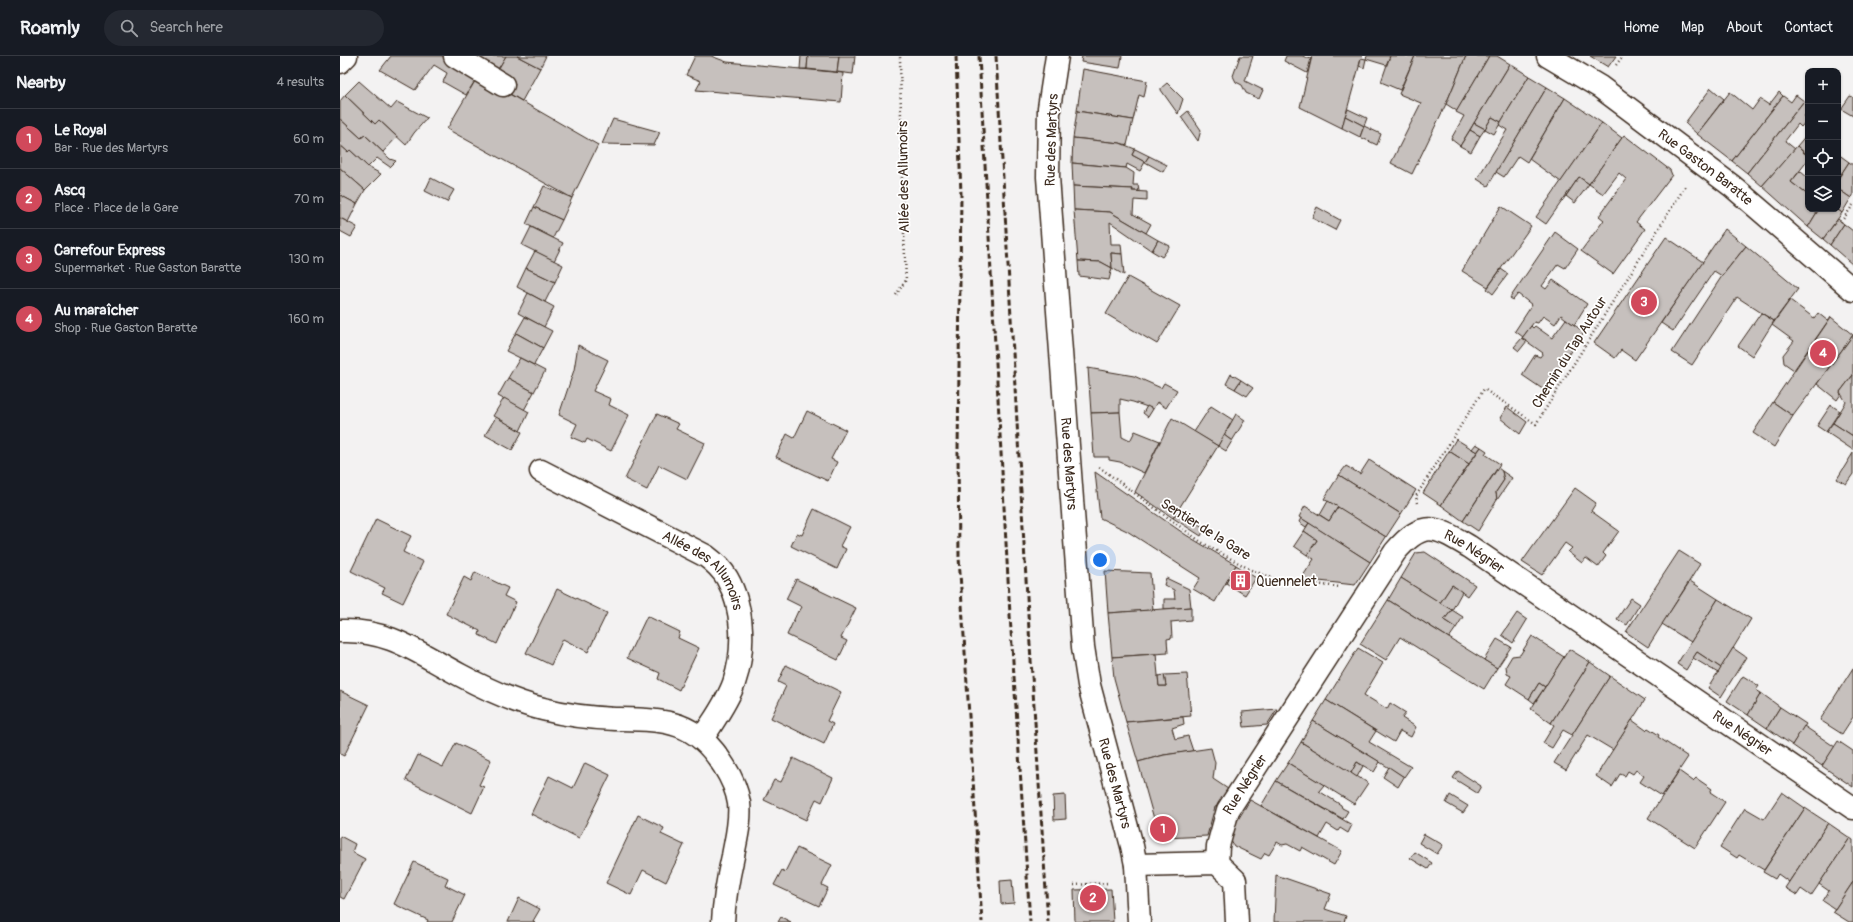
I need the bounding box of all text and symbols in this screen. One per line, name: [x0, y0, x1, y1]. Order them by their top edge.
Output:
search box: [104, 10, 384, 46]
text: Roamly: [20, 16, 80, 40]
icon: search: [118, 17, 140, 39]
text: Search here: [150, 18, 223, 37]
text: Home: [1624, 19, 1659, 36]
text: Map: [1681, 19, 1704, 36]
text: About: [1726, 19, 1762, 36]
text: Contact: [1784, 19, 1833, 36]
map controls: [1805, 68, 1841, 212]
button: +: [1805, 68, 1841, 104]
text: Nearby: [16, 72, 65, 93]
text: 4 results: [277, 74, 324, 90]
street label: Rue des Martyrs: [1041, 93, 1062, 187]
button: −: [1805, 104, 1841, 140]
street label: Allée des Allumoirs: [894, 120, 913, 233]
text: Le Royal: [54, 121, 107, 140]
street label: Rue Gaston Baratte: [1655, 126, 1756, 209]
text: 1: [26, 131, 32, 147]
text: 60 m: [293, 131, 324, 147]
text: Bar · Rue des Martyrs: [54, 140, 168, 156]
button: locate: [1805, 140, 1841, 176]
button: layers: [1805, 176, 1841, 212]
text: Ascq: [54, 181, 85, 200]
text: 2: [25, 191, 33, 207]
text: 70 m: [294, 191, 324, 207]
text: Place · Place de la Gare: [54, 200, 178, 216]
text: Carrefour Express: [54, 241, 165, 260]
text: 3: [25, 251, 33, 267]
text: 130 m: [288, 251, 324, 267]
text: Supermarket · Rue Gaston Baratte: [54, 260, 241, 276]
pin: 3: [1631, 287, 1657, 317]
street label: Chemin du Tap Autour: [1528, 293, 1611, 411]
text: Au maraîcher: [54, 301, 138, 320]
text: 4: [25, 311, 33, 327]
text: 160 m: [288, 311, 324, 327]
text: Shop · Rue Gaston Baratte: [54, 320, 197, 336]
pin: 4: [1810, 338, 1836, 368]
street label: Rue des Martyrs: [1057, 417, 1081, 511]
street label: Sentier de la Gare: [1158, 495, 1254, 564]
street label: Rue Négrier: [1441, 526, 1508, 577]
street label: Allée des Allumoirs: [659, 527, 747, 613]
your location: [1090, 550, 1110, 570]
building icon: Quennelet: [1228, 568, 1254, 594]
place label: Quennelet: [1256, 573, 1317, 590]
street label: Rue Négrier: [1709, 707, 1776, 760]
street label: Rue des Martyrs: [1095, 736, 1135, 831]
street label: Rue Négrier: [1219, 751, 1271, 818]
pin: 1: [1150, 814, 1176, 844]
pin: 2: [1080, 883, 1106, 913]

